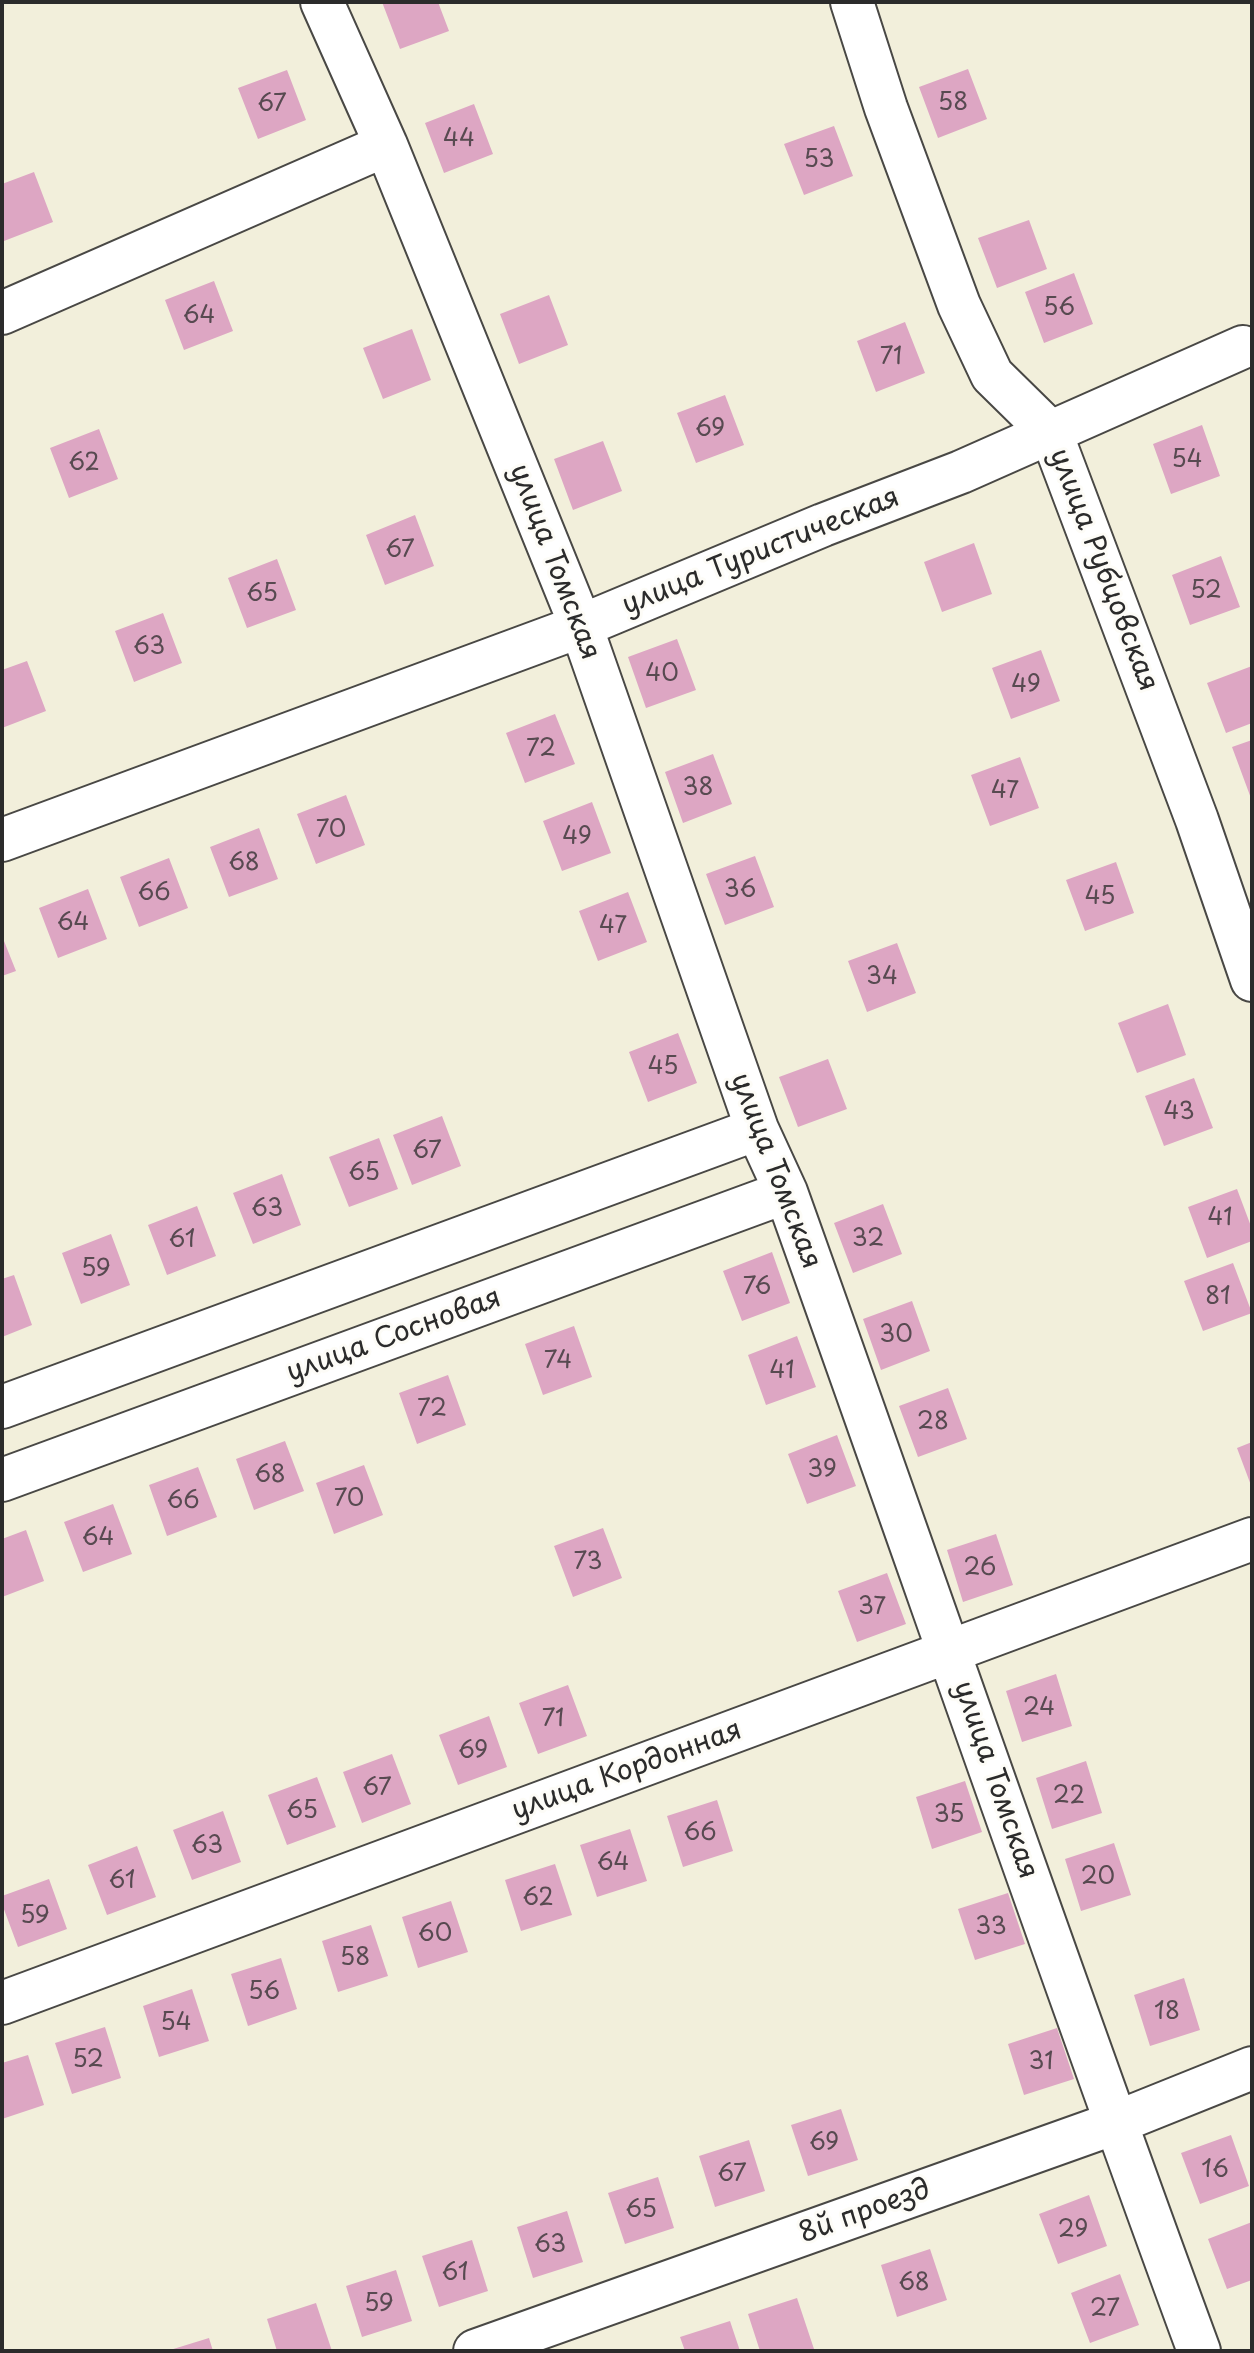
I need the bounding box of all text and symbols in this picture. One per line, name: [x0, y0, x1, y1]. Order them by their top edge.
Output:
house number: 58: [938, 89, 968, 117]
house number: 67: [257, 90, 287, 118]
house number: 44: [443, 125, 475, 153]
house number: 53: [804, 146, 834, 174]
house number: 56: [1043, 294, 1075, 322]
house number: 64: [183, 302, 215, 330]
house number: 71: [880, 343, 902, 371]
house number: 69: [695, 415, 725, 443]
street label: улица Рубцовская: [1041, 444, 1165, 696]
house number: 54: [1171, 446, 1203, 474]
house number: 62: [68, 449, 100, 477]
street label: улица Томская: [501, 459, 607, 665]
street label: улица Туристическая: [617, 481, 905, 623]
house number: 67: [385, 536, 415, 564]
house number: 52: [1190, 577, 1222, 605]
house number: 65: [246, 580, 278, 608]
house number: 63: [133, 633, 165, 661]
house number: 40: [645, 660, 679, 688]
house number: 49: [1011, 671, 1041, 699]
house number: 72: [526, 735, 556, 763]
house number: 38: [683, 774, 713, 802]
house number: 47: [991, 777, 1019, 805]
house number: 70: [316, 816, 346, 844]
house number: 49: [562, 823, 592, 851]
house number: 68: [228, 849, 260, 877]
house number: 36: [724, 876, 756, 904]
house number: 66: [137, 879, 171, 907]
house number: 45: [1085, 883, 1115, 911]
house number: 64: [57, 909, 89, 937]
house number: 47: [599, 912, 627, 940]
house number: 34: [866, 963, 898, 991]
house number: 45: [648, 1053, 678, 1081]
street label: улица Томская: [722, 1068, 828, 1274]
house number: 43: [1163, 1098, 1195, 1126]
house number: 67: [412, 1137, 442, 1165]
house number: 65: [348, 1159, 380, 1187]
house number: 63: [251, 1195, 283, 1223]
house number: 41: [1207, 1204, 1233, 1232]
house number: 32: [852, 1225, 884, 1253]
house number: 61: [169, 1226, 195, 1254]
house number: 59: [81, 1255, 111, 1283]
house number: 76: [743, 1273, 771, 1301]
street label: улица Сосновая: [282, 1282, 506, 1390]
house number: 81: [1205, 1283, 1231, 1311]
house number: 30: [879, 1321, 913, 1349]
house number: 74: [544, 1347, 572, 1375]
house number: 41: [769, 1357, 795, 1385]
house number: 72: [417, 1395, 447, 1423]
house number: 28: [917, 1408, 949, 1436]
house number: 39: [807, 1456, 837, 1484]
house number: 68: [254, 1461, 286, 1489]
house number: 70: [334, 1485, 364, 1513]
house number: 66: [166, 1487, 200, 1515]
house number: 64: [82, 1524, 114, 1552]
house number: 73: [574, 1548, 602, 1576]
house number: 26: [964, 1554, 996, 1582]
house number: 37: [858, 1593, 886, 1621]
street label: улица Томская: [945, 1677, 1045, 1883]
house number: 24: [1023, 1694, 1055, 1722]
house number: 71: [542, 1705, 564, 1733]
street label: улица Кордонная: [507, 1714, 747, 1828]
house number: 69: [458, 1737, 488, 1765]
house number: 67: [362, 1774, 392, 1802]
house number: 22: [1053, 1782, 1085, 1810]
house number: 65: [286, 1797, 318, 1825]
house number: 35: [934, 1801, 964, 1829]
house number: 66: [683, 1819, 717, 1847]
house number: 63: [191, 1832, 223, 1860]
house number: 64: [597, 1849, 629, 1877]
house number: 20: [1081, 1863, 1115, 1891]
house number: 61: [109, 1867, 135, 1895]
house number: 62: [522, 1884, 554, 1912]
house number: 59: [20, 1902, 50, 1930]
house number: 33: [975, 1913, 1007, 1941]
house number: 60: [418, 1920, 452, 1948]
house number: 58: [340, 1944, 370, 1972]
house number: 56: [248, 1978, 280, 2006]
house number: 18: [1154, 1998, 1180, 2026]
house number: 54: [160, 2009, 192, 2037]
house number: 52: [72, 2046, 104, 2074]
house number: 31: [1028, 2048, 1054, 2076]
house number: 69: [809, 2129, 839, 2157]
house number: 16: [1201, 2156, 1229, 2184]
house number: 67: [717, 2160, 747, 2188]
street label: 8й проезд: [795, 2173, 935, 2251]
house number: 65: [625, 2196, 657, 2224]
house number: 29: [1058, 2216, 1088, 2244]
house number: 63: [534, 2231, 566, 2259]
house number: 61: [442, 2259, 468, 2287]
house number: 68: [898, 2269, 930, 2297]
house number: 59: [364, 2290, 394, 2318]
house number: 27: [1090, 2295, 1120, 2323]

